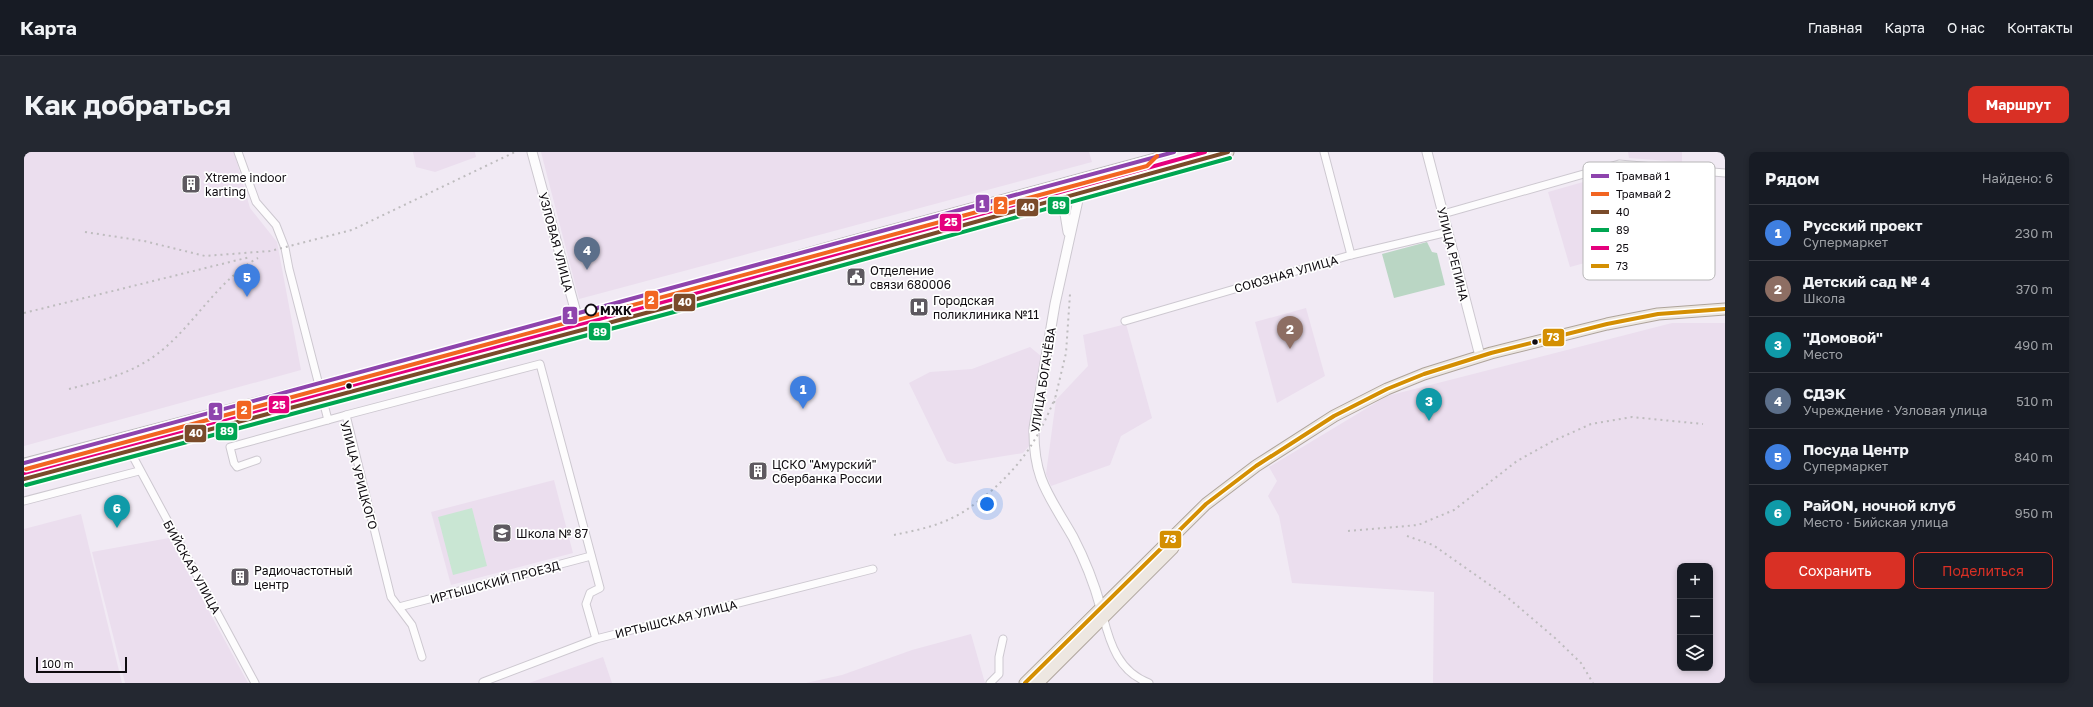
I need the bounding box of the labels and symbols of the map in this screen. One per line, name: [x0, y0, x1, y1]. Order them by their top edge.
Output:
legend: [1583, 162, 1715, 280]
text: Трамвай 1: [1616, 169, 1670, 182]
place label: Xtreme indoor karting: [205, 170, 287, 199]
building icon: Xtreme indoor karting: [180, 173, 202, 195]
text: Трамвай 2: [1616, 187, 1671, 200]
street label: УЗЛОВАЯ УЛИЦА: [535, 191, 577, 293]
line badge: 1: [975, 194, 990, 213]
line badge: 2: [993, 196, 1008, 215]
line badge: 89: [1047, 196, 1070, 215]
text: 1: [979, 197, 985, 210]
text: 2: [998, 198, 1005, 211]
line badge: 40: [1016, 198, 1039, 217]
text: 89: [1052, 198, 1066, 211]
text: 40: [1021, 200, 1035, 213]
text: 40: [1616, 205, 1630, 218]
street label: УЛИЦА РЕПИНА: [1434, 206, 1472, 302]
line badge: 25: [939, 213, 962, 232]
text: 25: [944, 215, 958, 228]
text: 89: [1616, 223, 1629, 236]
pin: 4: [574, 237, 600, 270]
text: 25: [1616, 241, 1629, 254]
street label: СОЮЗНАЯ УЛИЦА: [1232, 252, 1340, 296]
text: 73: [1616, 259, 1628, 272]
place label: Отделение связи 680006: [870, 263, 951, 292]
pin: 5: [234, 264, 260, 297]
public building icon: Отделение связи 680006: [845, 266, 867, 288]
line badge: 2: [644, 290, 659, 310]
text: 2: [648, 293, 655, 306]
line badge: 40: [673, 293, 696, 312]
place label: Городская поликлиника №11: [933, 293, 1039, 322]
text: 40: [678, 295, 692, 308]
hospital icon: Городская поликлиника №11: [908, 296, 930, 318]
marker: МЖК: [584, 303, 598, 317]
place label: МЖК: [600, 303, 632, 318]
line badge: 1: [562, 306, 578, 325]
text: 1: [567, 308, 573, 321]
pin: 2: [1277, 316, 1303, 349]
line badge: 89: [588, 322, 611, 341]
text: 89: [593, 325, 607, 338]
street label: УЛИЦА БОГАЧЁВА: [1027, 326, 1059, 434]
line badge: 73: [1542, 328, 1565, 347]
text: 73: [1547, 330, 1560, 343]
unlabelled marker: [1530, 337, 1540, 347]
pin: 1: [790, 376, 816, 409]
unlabelled marker: [344, 381, 354, 391]
pin: 3: [1416, 388, 1442, 421]
line badge: 25: [268, 395, 290, 414]
text: 25: [272, 398, 286, 411]
line badge: 2: [236, 400, 252, 420]
line badge: 1: [208, 402, 223, 421]
text: 2: [241, 403, 248, 416]
text: 1: [213, 404, 219, 417]
street label: УЛИЦА УРИЦКОГО: [337, 419, 381, 531]
line badge: 89: [215, 422, 238, 441]
line badge: 40: [184, 424, 207, 443]
text: 89: [220, 424, 234, 437]
text: 40: [189, 426, 203, 439]
place label: ЦСКО "Амурский" Сбербанка России: [772, 457, 882, 486]
building icon: ЦСКО "Амурский" Сбербанка России: [747, 460, 769, 482]
your location: [977, 494, 997, 514]
pin: 6: [104, 495, 130, 528]
street label: БИЙСКАЯ УЛИЦА: [160, 517, 224, 617]
school or university icon: Школа № 87: [491, 522, 513, 544]
place label: Школа № 87: [516, 526, 588, 541]
line badge: 73: [1159, 530, 1182, 549]
text: 73: [1164, 532, 1177, 545]
street label: ИРТЫШСКИЙ ПРОЕЗД: [428, 557, 562, 607]
place label: Радиочастотный центр: [254, 563, 353, 592]
building icon: Радиочастотный центр: [229, 566, 251, 588]
street label: ИРТЫШСКАЯ УЛИЦА: [613, 597, 739, 641]
scale bar: [36, 655, 127, 674]

